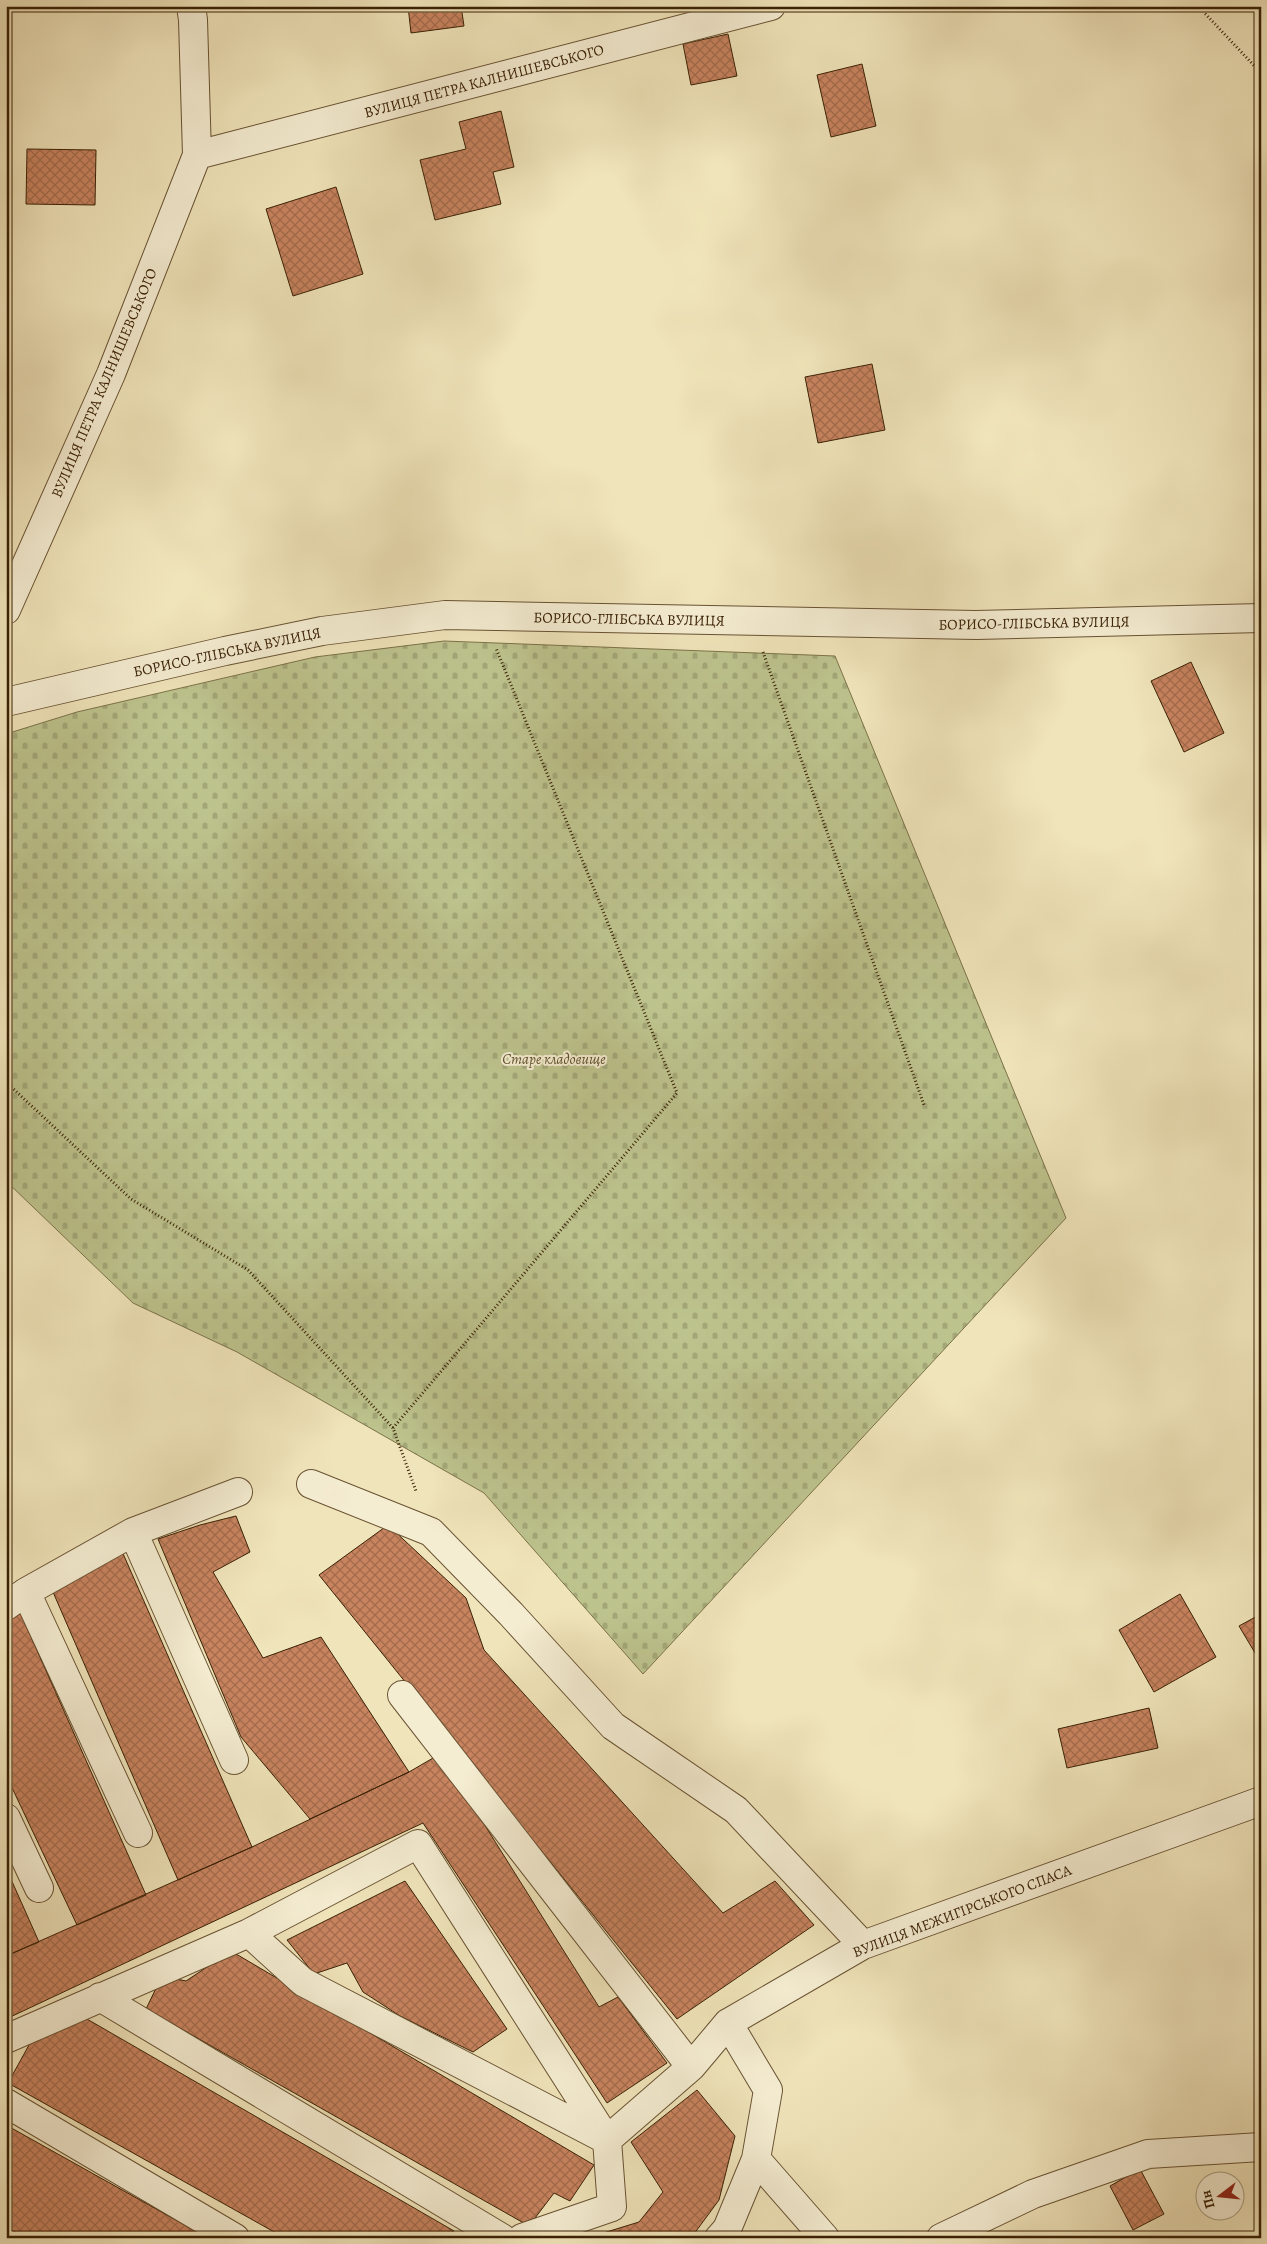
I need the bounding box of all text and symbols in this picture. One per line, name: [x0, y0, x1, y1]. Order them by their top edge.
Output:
street label: ВУЛИЦЯ ПЕТРА КАЛНИШЕВСЬКОГО: [362, 39, 606, 123]
street label: ВУЛИЦЯ ПЕТРА КАЛНИШЕВСЬКОГО: [46, 265, 162, 501]
street label: БОРИСО-ГЛІБСЬКА ВУЛИЦЯ: [533, 607, 725, 631]
street label: БОРИСО-ГЛІБСЬКА ВУЛИЦЯ: [938, 611, 1130, 635]
street label: БОРИСО-ГЛІБСЬКА ВУЛИЦЯ: [131, 622, 323, 682]
park label: Старе кладовище: [502, 1049, 606, 1069]
street label: ВУЛИЦЯ МЕЖИГІРСЬКОГО СПАСА: [850, 1860, 1074, 1962]
north arrow: [1194, 2172, 1244, 2222]
text: Пн: [1196, 2188, 1220, 2211]

